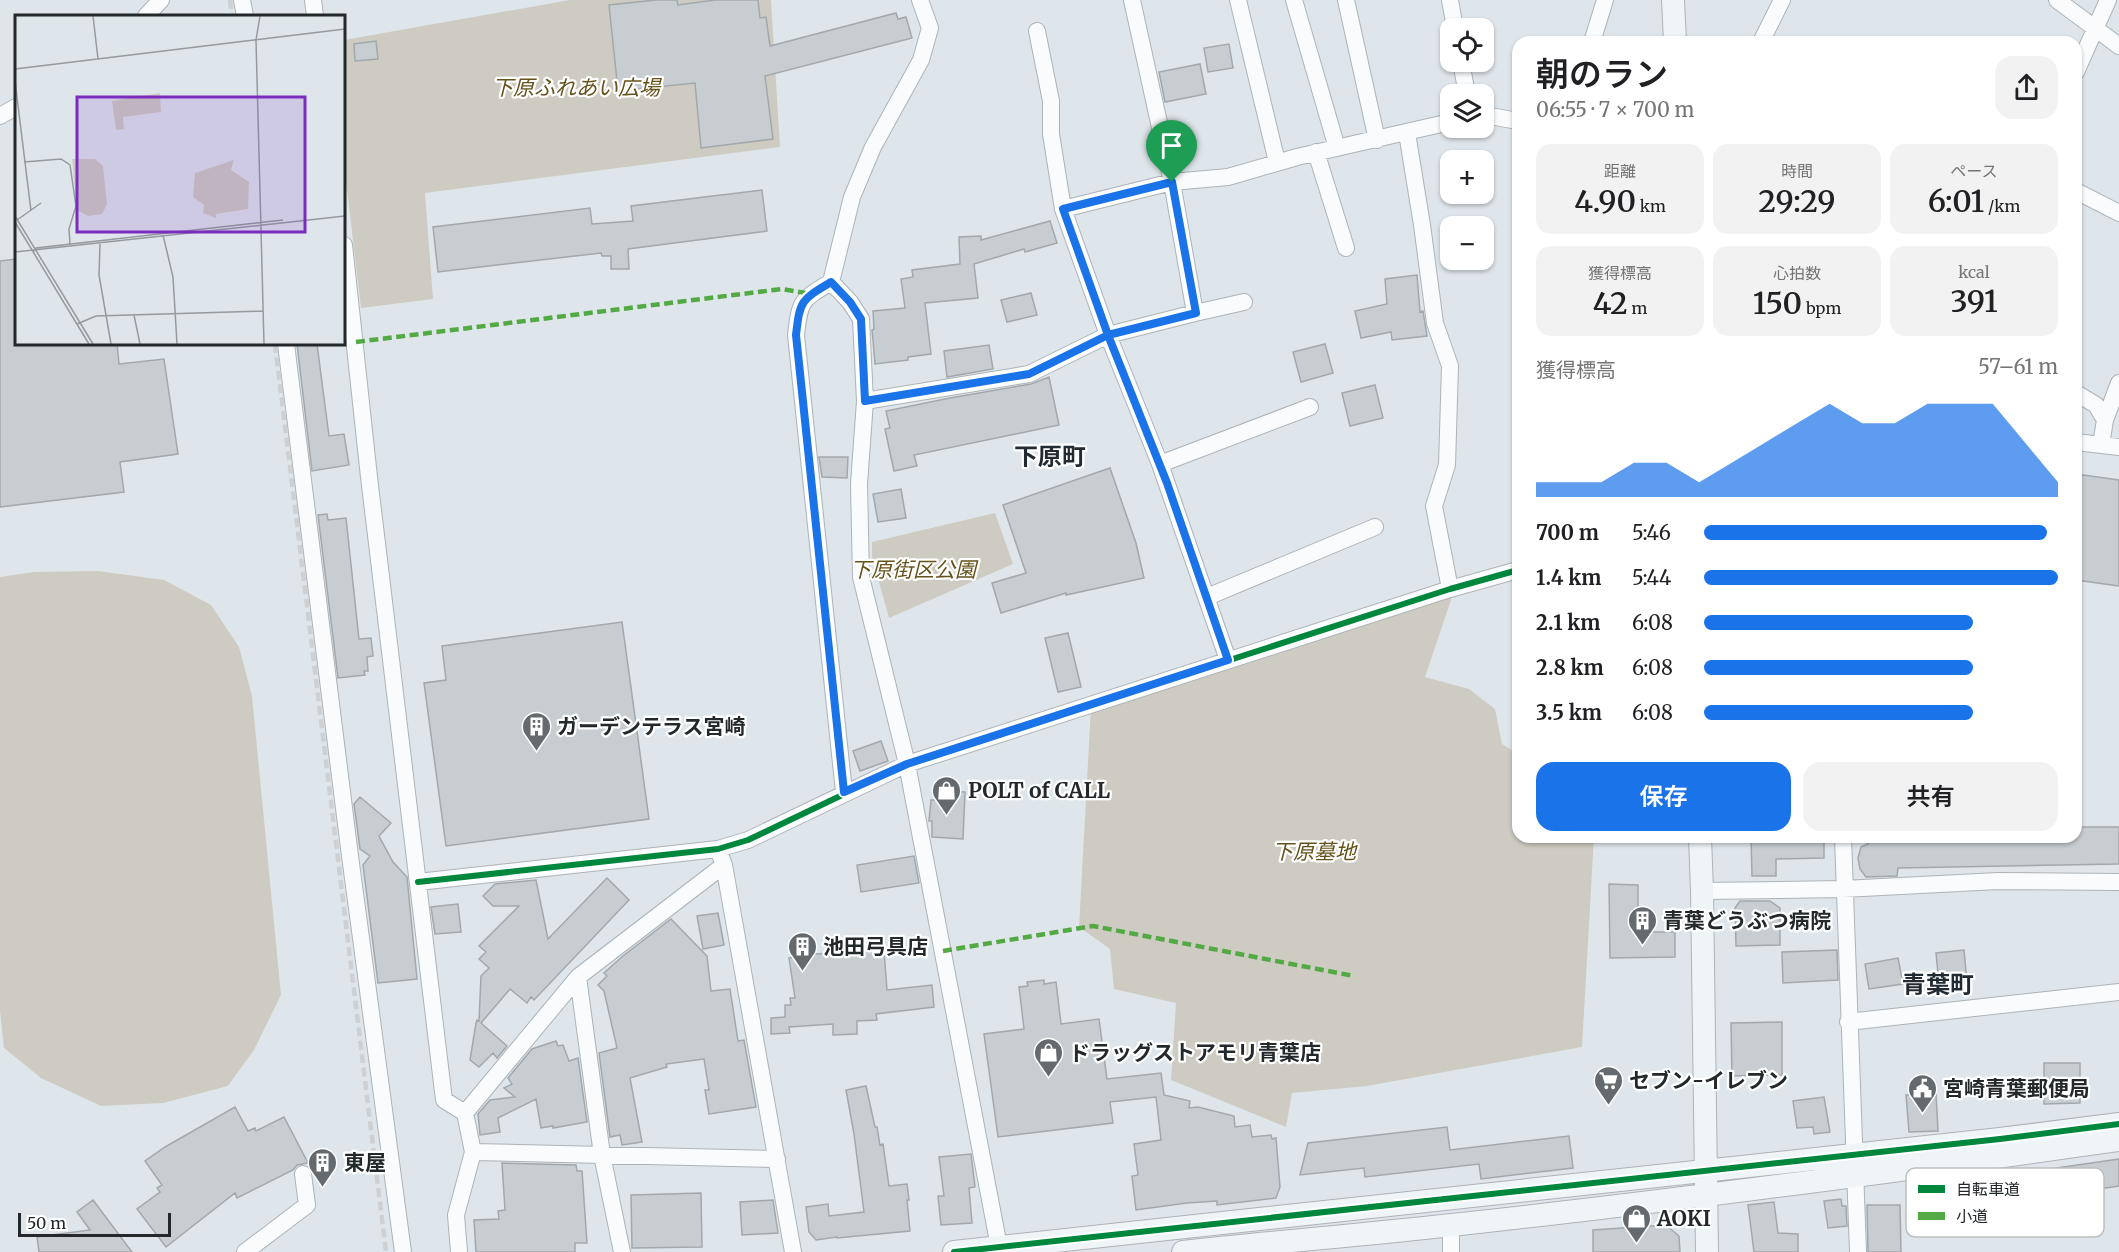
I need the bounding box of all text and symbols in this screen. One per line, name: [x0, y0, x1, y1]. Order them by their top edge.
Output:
inset map: [15, 15, 345, 345]
map controls: [1440, 18, 1494, 270]
button: locate: [1440, 18, 1494, 72]
text: 朝のラン: [1536, 54, 1668, 95]
button: share: [1995, 56, 2058, 119]
park label: 下原ふれあい広場: [492, 74, 662, 101]
button: layers: [1440, 84, 1494, 138]
text: 06:55 · 7 × 700 m: [1536, 97, 1694, 122]
pin: [1146, 120, 1197, 182]
icon: arrive: [1155, 129, 1188, 162]
button: +: [1440, 150, 1494, 204]
text: 距離: [1604, 161, 1636, 181]
text: 時間: [1781, 161, 1813, 181]
text: ペース: [1950, 161, 1998, 181]
text: 4.90: [1574, 182, 1636, 220]
text: 29:29: [1758, 182, 1836, 220]
text: 6:01: [1928, 182, 1984, 220]
text: km: [1636, 196, 1666, 216]
text: /km: [1984, 196, 2020, 216]
button: −: [1440, 216, 1494, 270]
text: kcal: [1958, 262, 1990, 282]
text: 獲得標高: [1588, 263, 1652, 283]
text: 心拍数: [1773, 263, 1821, 283]
text: 391: [1950, 282, 1998, 320]
text: 42: [1593, 284, 1628, 322]
text: 150: [1753, 284, 1802, 322]
text: m: [1628, 298, 1647, 318]
text: bpm: [1802, 298, 1841, 318]
text: 57–61 m: [1978, 354, 2058, 379]
text: 獲得標高: [1536, 357, 1616, 382]
district label: 下原町: [1014, 441, 1086, 472]
text: 700 m: [1536, 520, 1599, 545]
text: 5:46: [1632, 520, 1671, 545]
park label: 下原街区公園: [850, 556, 979, 583]
text: 1.4 km: [1536, 565, 1601, 590]
text: 5:44: [1632, 565, 1671, 590]
text: 2.1 km: [1536, 610, 1600, 635]
text: 6:08: [1632, 610, 1673, 635]
text: 2.8 km: [1536, 655, 1604, 680]
text: 6:08: [1632, 655, 1673, 680]
text: 3.5 km: [1536, 700, 1602, 725]
text: 6:08: [1632, 700, 1673, 725]
building icon: ガーデンテラス宮崎: [520, 710, 552, 752]
place label: ガーデンテラス宮崎: [557, 713, 746, 740]
button: 保存: [1536, 762, 1791, 831]
button: 共有: [1803, 762, 2058, 831]
shop icon: POLT of CALL: [931, 774, 963, 816]
place label: POLT of CALL: [968, 777, 1111, 804]
park label: 下原墓地: [1272, 838, 1358, 865]
building icon: 青葉どうぶつ病院: [1626, 904, 1658, 946]
place label: 青葉どうぶつ病院: [1663, 907, 1831, 934]
building icon: 池田弓具店: [786, 930, 818, 972]
place label: 池田弓具店: [823, 933, 928, 960]
district label: 青葉町: [1902, 969, 1974, 1000]
shop icon: ドラッグストアモリ青葉店: [1032, 1036, 1064, 1078]
place label: ドラッグストアモリ青葉店: [1069, 1039, 1321, 1066]
supermarket icon: セブン-イレブン: [1592, 1064, 1624, 1106]
place label: セブン-イレブン: [1629, 1067, 1788, 1094]
public building icon: 宮崎青葉郵便局: [1906, 1072, 1938, 1114]
place label: 宮崎青葉郵便局: [1943, 1075, 2090, 1102]
building icon: 東屋: [307, 1146, 339, 1188]
place label: 東屋: [344, 1149, 386, 1176]
legend: [1906, 1168, 2104, 1237]
text: 自転車道: [1956, 1179, 2020, 1199]
shop icon: AOKI: [1620, 1202, 1652, 1244]
place label: AOKI: [1656, 1205, 1711, 1232]
text: 小道: [1956, 1206, 1988, 1226]
scale bar: [18, 1210, 171, 1238]
text: 50 m: [27, 1213, 66, 1233]

